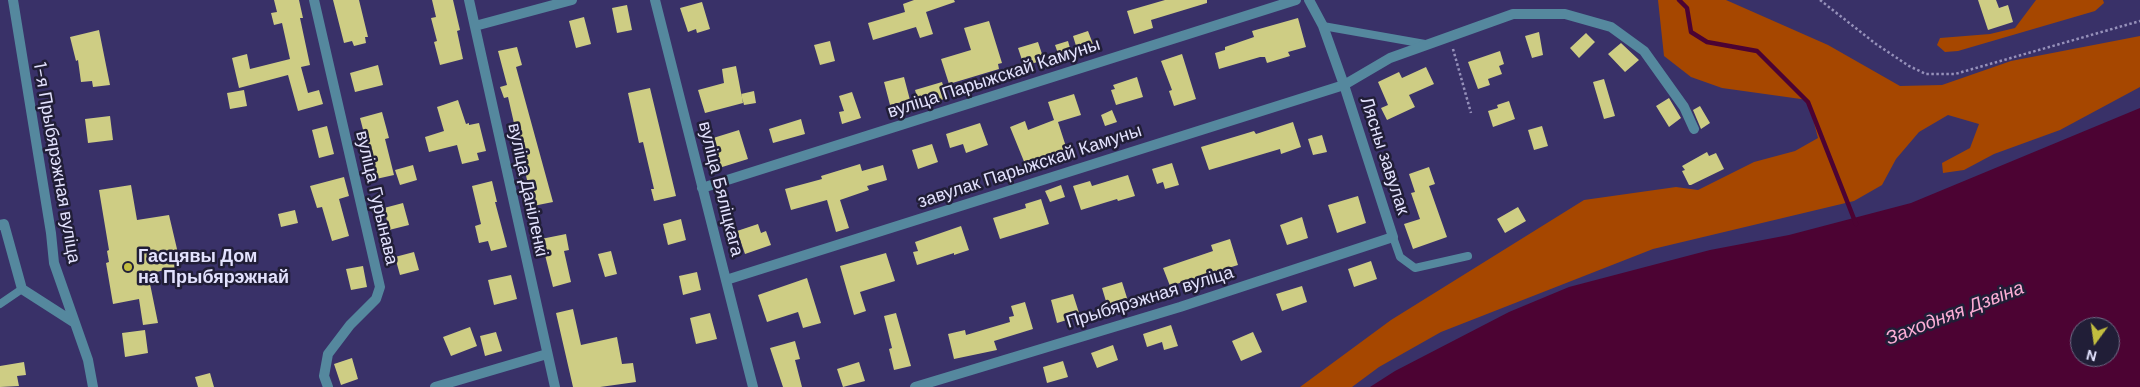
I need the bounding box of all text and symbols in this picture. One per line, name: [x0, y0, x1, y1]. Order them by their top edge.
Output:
street label: вуліца Парыжскай Камуны: [885, 34, 1103, 124]
street label: 1-я Прыбярэжная вуліца: [28, 61, 84, 265]
street label: Лясны завулак: [1355, 94, 1413, 218]
street label: вуліца Бяліцкага: [693, 119, 747, 259]
street label: вуліца Даніленкі: [502, 121, 552, 259]
street label: завулак Парыжскай Камуны: [915, 121, 1145, 213]
street label: вуліца Гурынава: [350, 129, 402, 267]
place label: Гасцявы Дом на Прыбярэжнай: [138, 246, 289, 288]
marker: Гасцявы Дом на Прыбярэжнай: [122, 261, 134, 273]
street label: Прыбярэжная вуліца: [1064, 262, 1236, 334]
water label: Заходняя Дзвіна: [1883, 277, 2027, 351]
north arrow: [2070, 317, 2120, 367]
text: N: [2084, 346, 2099, 366]

